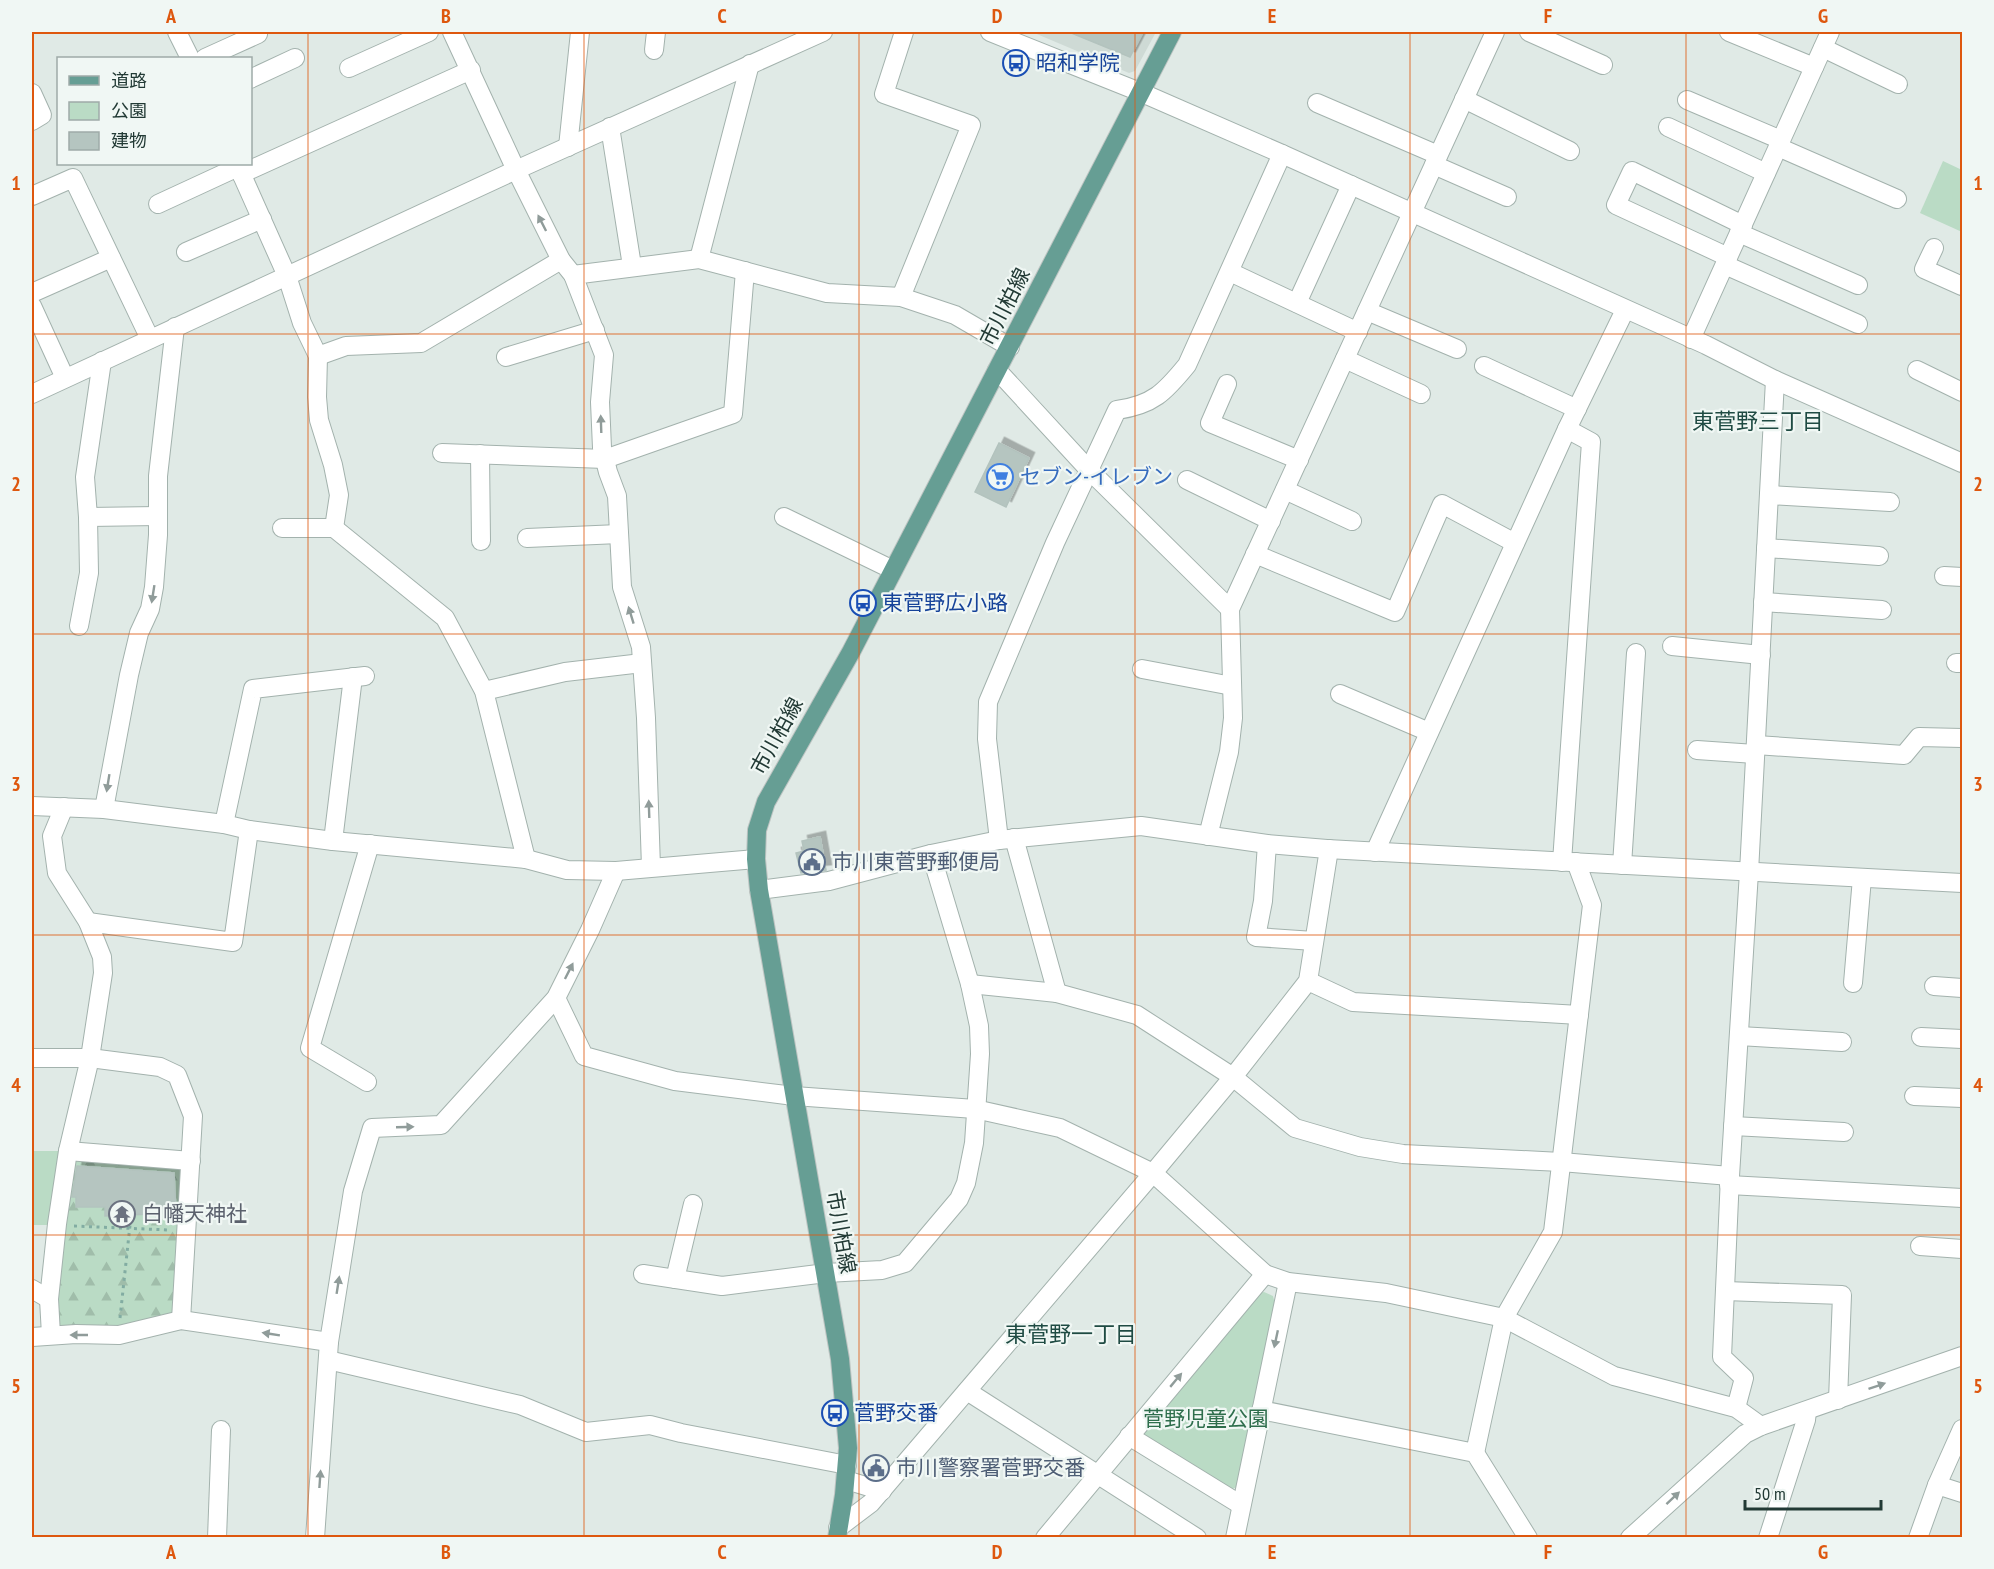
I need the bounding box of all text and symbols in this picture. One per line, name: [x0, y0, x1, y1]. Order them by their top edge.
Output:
text: A: [165, 3, 177, 29]
text: B: [441, 3, 451, 29]
text: C: [717, 3, 727, 29]
text: D: [992, 3, 1003, 29]
text: E: [1268, 3, 1276, 29]
text: F: [1544, 3, 1552, 29]
text: G: [1818, 3, 1828, 29]
bus stop icon: 昭和学院: [1001, 48, 1031, 78]
place label: 昭和学院: [1036, 49, 1120, 76]
legend: [57, 57, 252, 165]
text: 道路: [111, 69, 147, 92]
text: 公園: [111, 99, 147, 122]
text: 建物: [111, 129, 147, 152]
text: 1: [11, 170, 21, 196]
text: 1: [1973, 170, 1983, 196]
one-way arrow: [538, 215, 547, 232]
street label: 市川柏線: [973, 263, 1036, 350]
district label: 東菅野三丁目: [1692, 407, 1824, 435]
one-way arrow: [597, 415, 606, 434]
supermarket icon: セブン-イレブン: [985, 462, 1015, 492]
place label: セブン-イレブン: [1020, 463, 1173, 490]
text: 2: [11, 471, 21, 497]
text: 2: [1973, 471, 1983, 497]
one-way arrow: [148, 584, 157, 603]
bus stop icon: 東菅野広小路: [848, 588, 878, 618]
place label: 東菅野広小路: [882, 589, 1008, 616]
one-way arrow: [626, 606, 635, 624]
street label: 市川柏線: [744, 692, 809, 779]
text: 3: [11, 771, 21, 797]
text: 3: [1973, 771, 1983, 797]
one-way arrow: [103, 773, 112, 792]
one-way arrow: [644, 799, 654, 818]
public building icon: 市川東菅野郵便局: [797, 847, 827, 877]
place label: 市川東菅野郵便局: [832, 848, 1000, 875]
one-way arrow: [565, 963, 574, 980]
text: 4: [11, 1072, 21, 1098]
text: 4: [1973, 1072, 1983, 1098]
one-way arrow: [396, 1122, 415, 1131]
street label: 市川柏線: [821, 1188, 862, 1276]
temple icon: 白幡天神社: [107, 1199, 137, 1229]
place label: 白幡天神社: [142, 1200, 247, 1227]
one-way arrow: [334, 1276, 343, 1295]
district label: 東菅野一丁目: [1005, 1320, 1137, 1348]
one-way arrow: [262, 1329, 281, 1338]
one-way arrow: [70, 1330, 89, 1339]
one-way arrow: [1271, 1330, 1280, 1349]
one-way arrow: [1170, 1372, 1183, 1388]
text: 5: [11, 1373, 21, 1399]
text: 5: [1973, 1373, 1983, 1399]
one-way arrow: [1868, 1381, 1886, 1391]
bus stop icon: 菅野交番: [820, 1398, 850, 1428]
place label: 菅野交番: [854, 1399, 938, 1426]
park label: 菅野児童公園: [1143, 1405, 1269, 1432]
public building icon: 市川警察署菅野交番: [861, 1453, 891, 1483]
place label: 市川警察署菅野交番: [896, 1454, 1085, 1481]
one-way arrow: [315, 1470, 324, 1489]
scale bar: [1745, 1473, 1882, 1511]
text: 50 m: [1754, 1482, 1786, 1505]
one-way arrow: [1666, 1492, 1680, 1506]
text: A: [165, 1539, 177, 1565]
text: B: [441, 1539, 451, 1565]
text: C: [717, 1539, 727, 1565]
text: D: [992, 1539, 1003, 1565]
text: E: [1268, 1539, 1276, 1565]
text: F: [1544, 1539, 1552, 1565]
text: G: [1818, 1539, 1828, 1565]

